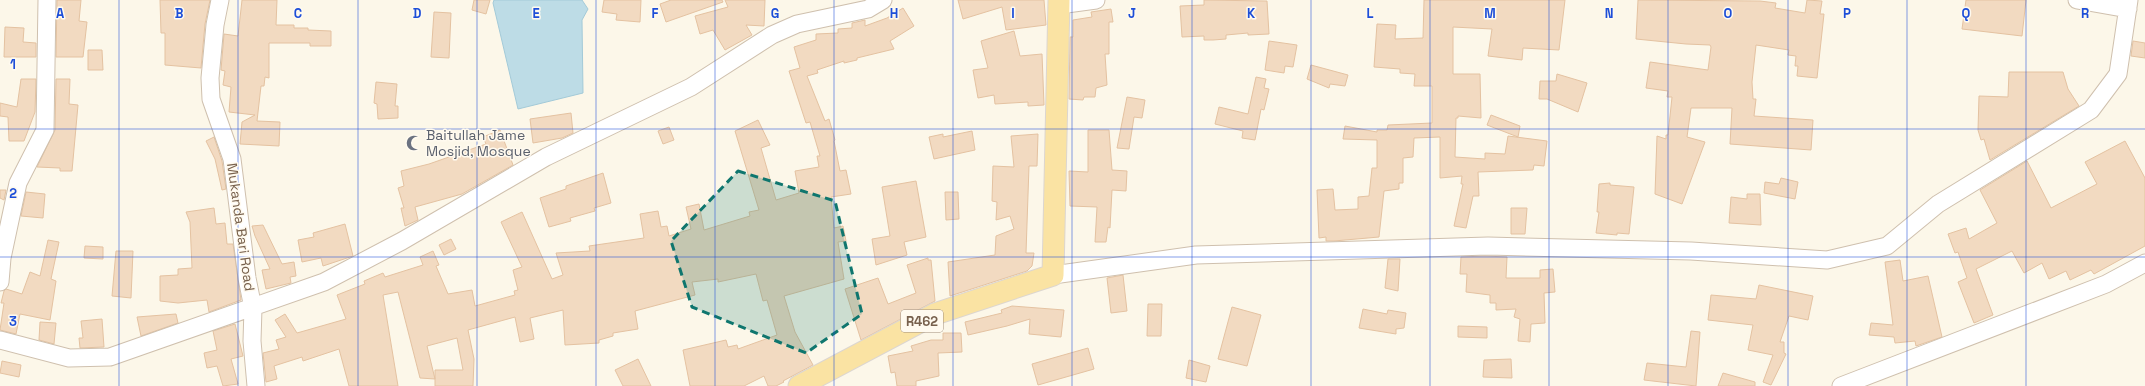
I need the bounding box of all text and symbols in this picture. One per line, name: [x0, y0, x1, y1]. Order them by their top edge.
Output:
text: A: [56, 5, 65, 22]
text: B: [175, 5, 184, 22]
text: C: [294, 5, 302, 22]
text: D: [413, 5, 422, 22]
text: E: [532, 5, 540, 22]
text: F: [652, 5, 659, 22]
text: G: [771, 5, 779, 22]
text: H: [890, 5, 898, 22]
text: I: [1011, 5, 1015, 22]
text: J: [1128, 5, 1136, 22]
text: K: [1247, 5, 1256, 22]
text: L: [1366, 5, 1374, 22]
text: M: [1484, 5, 1496, 22]
text: N: [1605, 5, 1613, 22]
text: O: [1724, 5, 1733, 22]
text: P: [1843, 5, 1851, 22]
text: Q: [1962, 5, 1971, 22]
text: R: [2081, 5, 2089, 22]
text: 1: [10, 56, 16, 73]
place label: Baitullah Jame Mosjid, Mosque: [426, 126, 531, 160]
mosque icon: Baitullah Jame Mosjid, Mosque: [405, 134, 423, 152]
street label: Mukanda Bari Road: [223, 162, 259, 292]
text: 2: [9, 185, 17, 202]
road number: R462: [901, 310, 943, 332]
text: 3: [9, 313, 17, 330]

